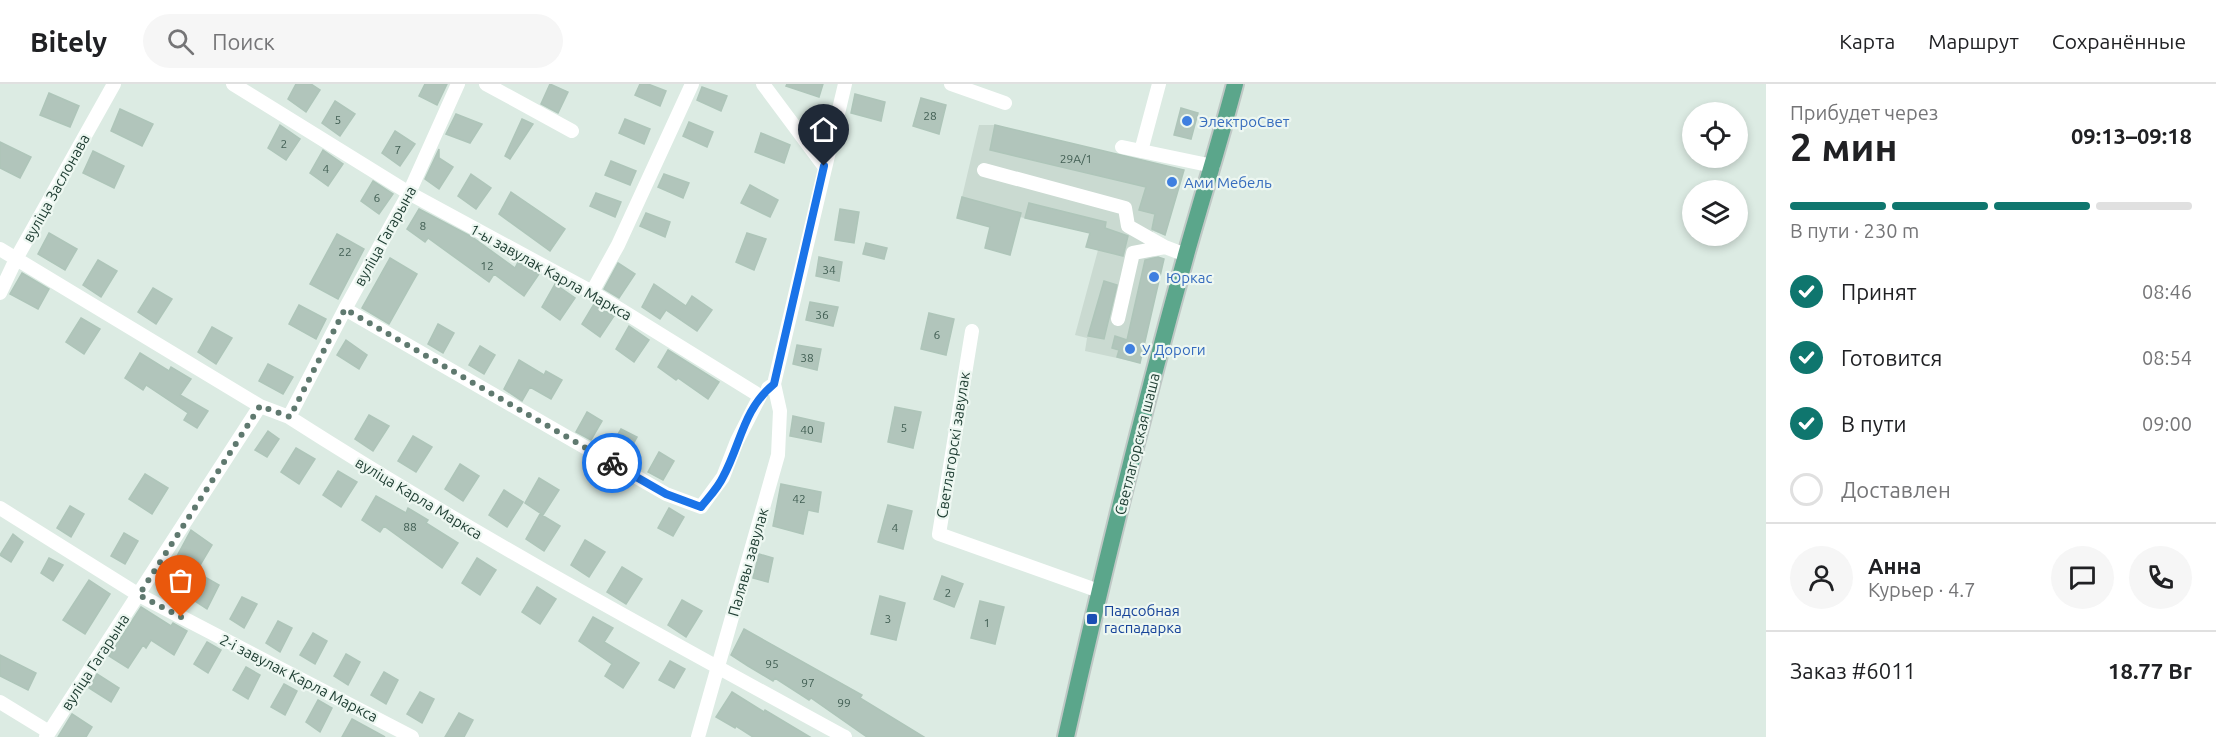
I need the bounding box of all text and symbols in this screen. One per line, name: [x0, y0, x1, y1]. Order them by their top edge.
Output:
search box: [143, 14, 563, 68]
icon: search: [164, 25, 197, 58]
text: Bitely: [30, 26, 107, 57]
text: Поиск: [212, 29, 275, 54]
text: Карта: [1839, 29, 1895, 53]
text: Маршрут: [1928, 29, 2019, 53]
text: Сохранённые: [2052, 29, 2186, 53]
text: Прибудет через: [1790, 101, 1938, 124]
map controls: [1682, 102, 1748, 246]
button: locate: [1682, 102, 1748, 168]
pin: [798, 104, 849, 166]
house number: 28: [923, 109, 937, 122]
house number: 5: [335, 113, 341, 126]
icon: home: [807, 113, 840, 146]
place label: ЭлектроСвет: [1199, 113, 1290, 130]
marker: ЭлектроСвет: [1180, 114, 1194, 128]
text: 09:13–09:18: [2071, 123, 2192, 148]
text: 2 мин: [1790, 125, 1898, 168]
street label: вуліца Заслонава: [19, 131, 93, 245]
house number: 2: [281, 137, 287, 150]
house number: 7: [395, 143, 401, 156]
house number: 29А/1: [1060, 152, 1092, 165]
house number: 4: [323, 162, 330, 175]
place label: Ами Мебель: [1184, 174, 1272, 191]
marker: Ами Мебель: [1165, 175, 1179, 189]
button: layers: [1682, 180, 1748, 246]
street label: вуліца Гагарына: [351, 183, 419, 289]
house number: 6: [374, 191, 381, 204]
house number: 8: [420, 219, 427, 232]
text: В пути · 230 m: [1790, 219, 1919, 242]
street label: 1-ы завулак Карла Маркса: [467, 220, 635, 324]
house number: 22: [338, 245, 352, 258]
house number: 12: [480, 259, 494, 272]
house number: 34: [822, 263, 836, 276]
place label: Юркас: [1166, 269, 1212, 286]
marker: Юркас: [1147, 270, 1161, 284]
icon: check: [1790, 275, 1823, 308]
text: Принят: [1841, 279, 1917, 304]
text: 08:46: [2142, 280, 2192, 303]
house number: 36: [815, 308, 829, 321]
house number: 6: [934, 328, 941, 341]
place label: У Дороги: [1142, 341, 1206, 358]
icon: check: [1790, 341, 1823, 374]
marker: У Дороги: [1123, 342, 1137, 356]
text: Готовится: [1841, 345, 1942, 370]
text: 08:54: [2142, 346, 2192, 369]
house number: 38: [800, 351, 814, 364]
street label: Светлагорскі завулак: [933, 370, 973, 520]
street label: Светлагорская шаша: [1111, 371, 1163, 517]
icon: check: [1790, 407, 1823, 440]
text: В пути: [1841, 411, 1907, 436]
text: 09:00: [2142, 412, 2192, 435]
house number: 5: [901, 421, 907, 434]
house number: 40: [800, 423, 814, 436]
courier: [582, 433, 642, 493]
icon: bike: [596, 447, 629, 480]
street label: вуліца Карла Маркса: [353, 453, 485, 543]
text: Доставлен: [1841, 477, 1951, 502]
house number: 42: [792, 492, 806, 505]
street label: Палявы завулак: [724, 506, 772, 618]
house number: 88: [403, 520, 417, 533]
house number: 4: [892, 521, 899, 534]
button: person: [1790, 546, 1853, 609]
button: chat: [2051, 546, 2114, 609]
button: phone: [2129, 546, 2192, 609]
text: Анна: [1868, 553, 1921, 578]
pin: [155, 555, 206, 617]
icon: bag: [164, 564, 197, 597]
text: Курьер · 4.7: [1868, 578, 1975, 601]
house number: 2: [945, 586, 951, 599]
place label: Падсобная гаспадарка: [1104, 602, 1182, 636]
street label: вуліца Гагарына: [57, 611, 133, 713]
house number: 3: [885, 612, 891, 625]
marker: Падсобная гаспадарка: [1085, 612, 1099, 626]
house number: 1: [984, 616, 990, 629]
street label: 2-і завулак Карла Маркса: [217, 631, 381, 725]
house number: 95: [765, 657, 779, 670]
text: Заказ #6011: [1790, 658, 1916, 683]
text: 18.77 Br: [2108, 658, 2192, 683]
house number: 97: [801, 676, 815, 689]
house number: 99: [837, 696, 851, 709]

